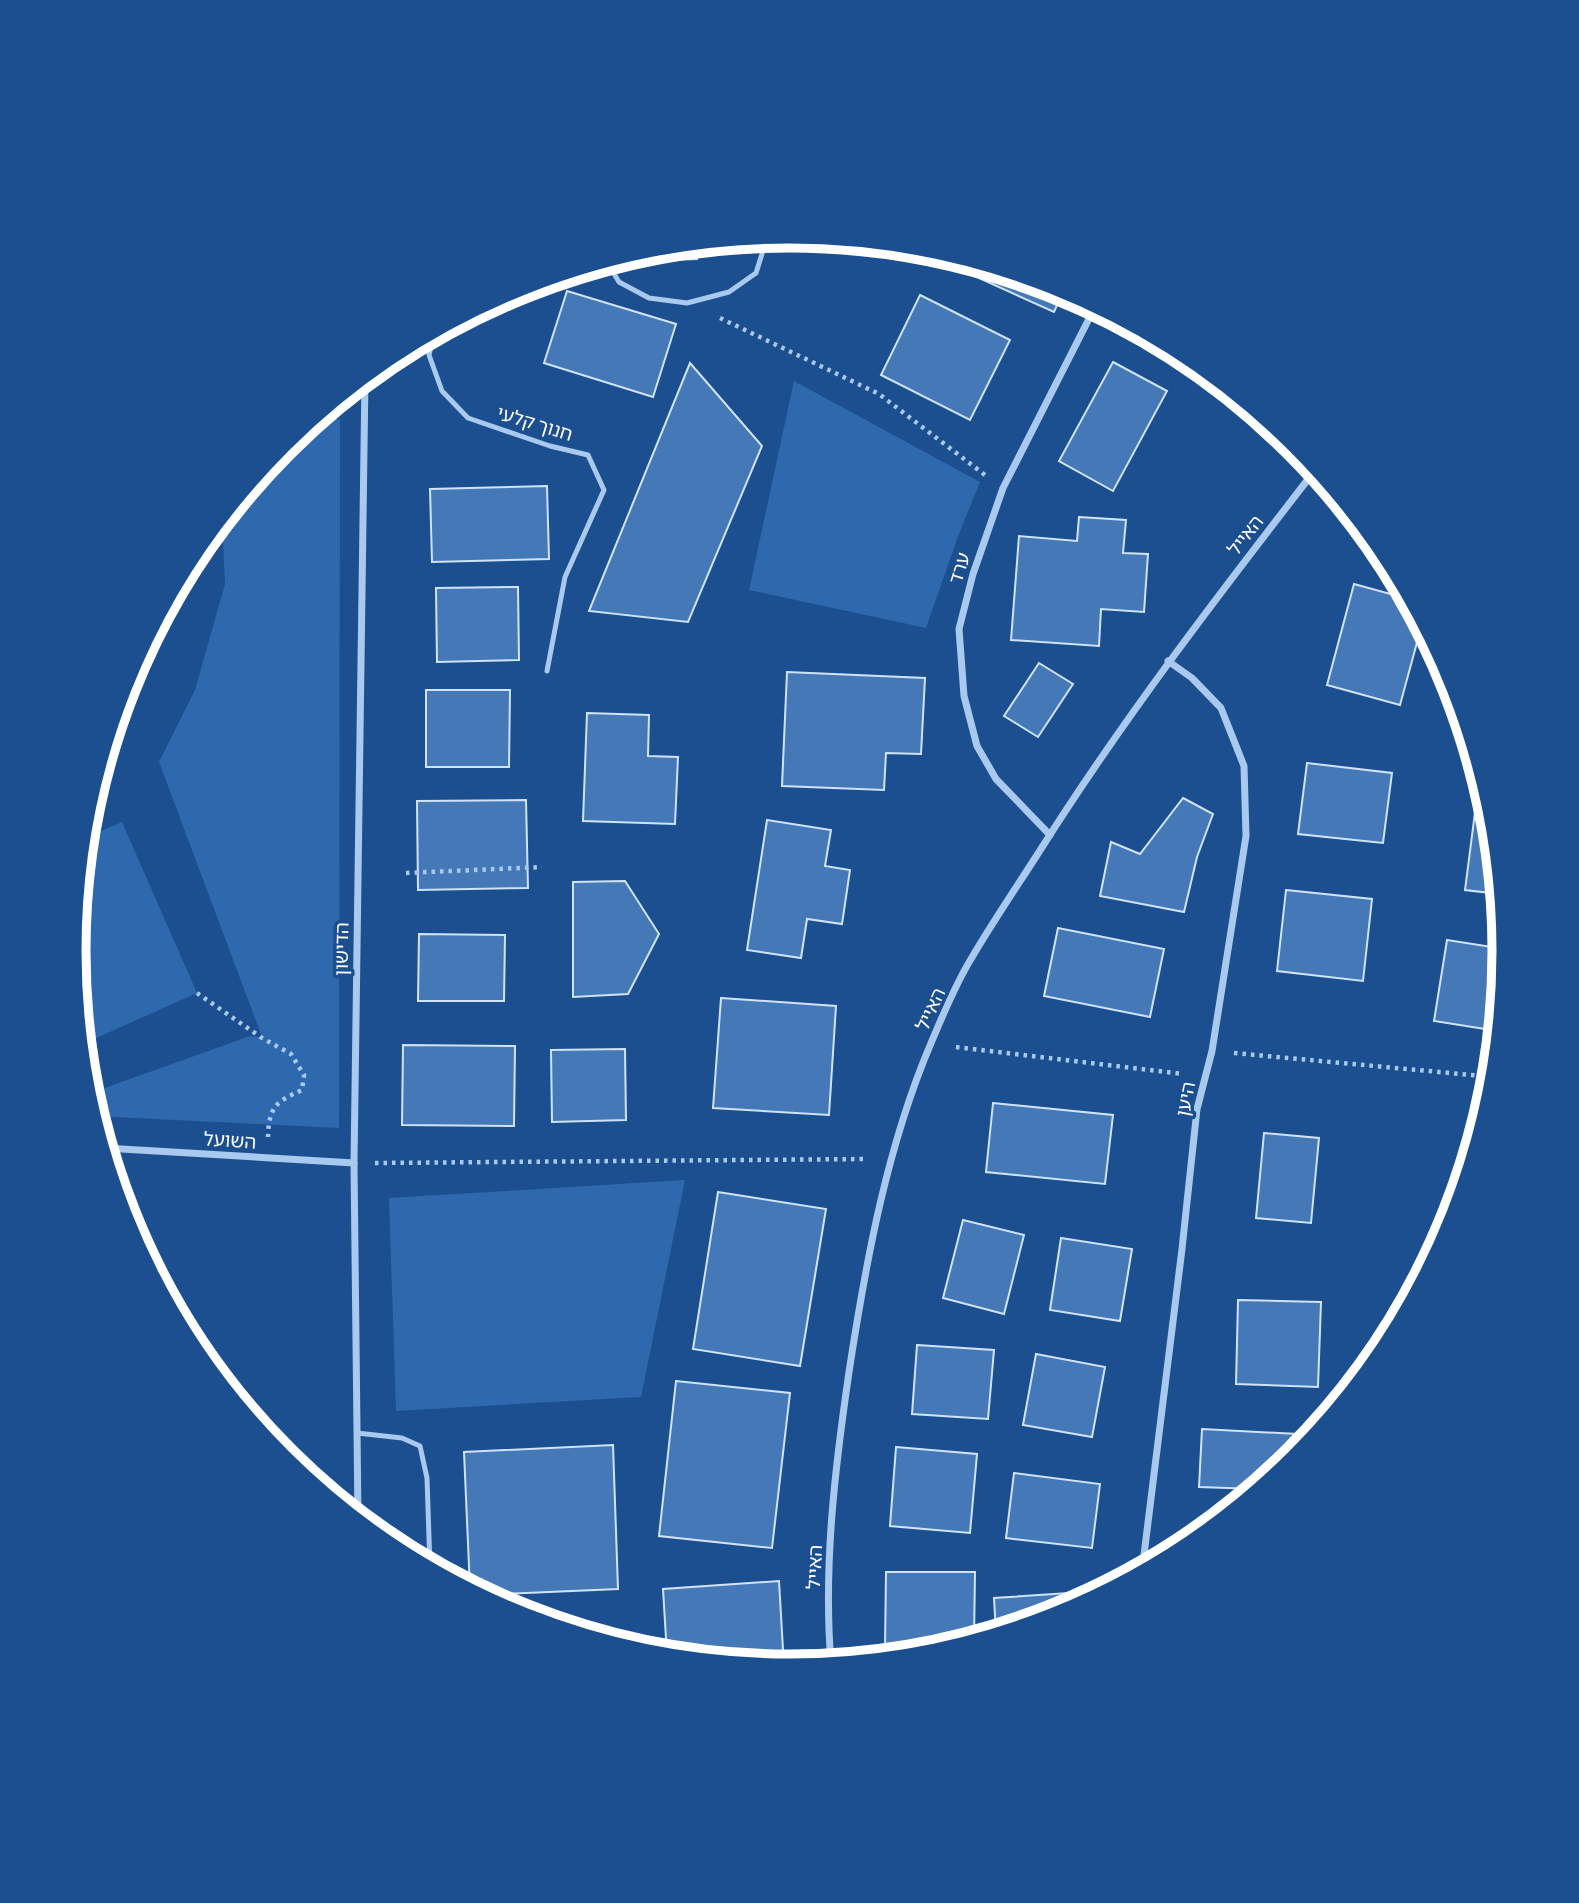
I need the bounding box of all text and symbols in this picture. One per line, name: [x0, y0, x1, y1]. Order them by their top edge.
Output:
street label: חנוך קלעי: [494, 400, 576, 445]
street label: האייל: [1222, 510, 1267, 559]
street label: ערד: [943, 549, 974, 586]
street label: הדישון: [329, 922, 352, 976]
street label: האייל: [910, 984, 949, 1034]
street label: היען: [1170, 1080, 1199, 1118]
street label: השועל: [203, 1126, 257, 1153]
street label: האייל: [801, 1544, 826, 1590]

